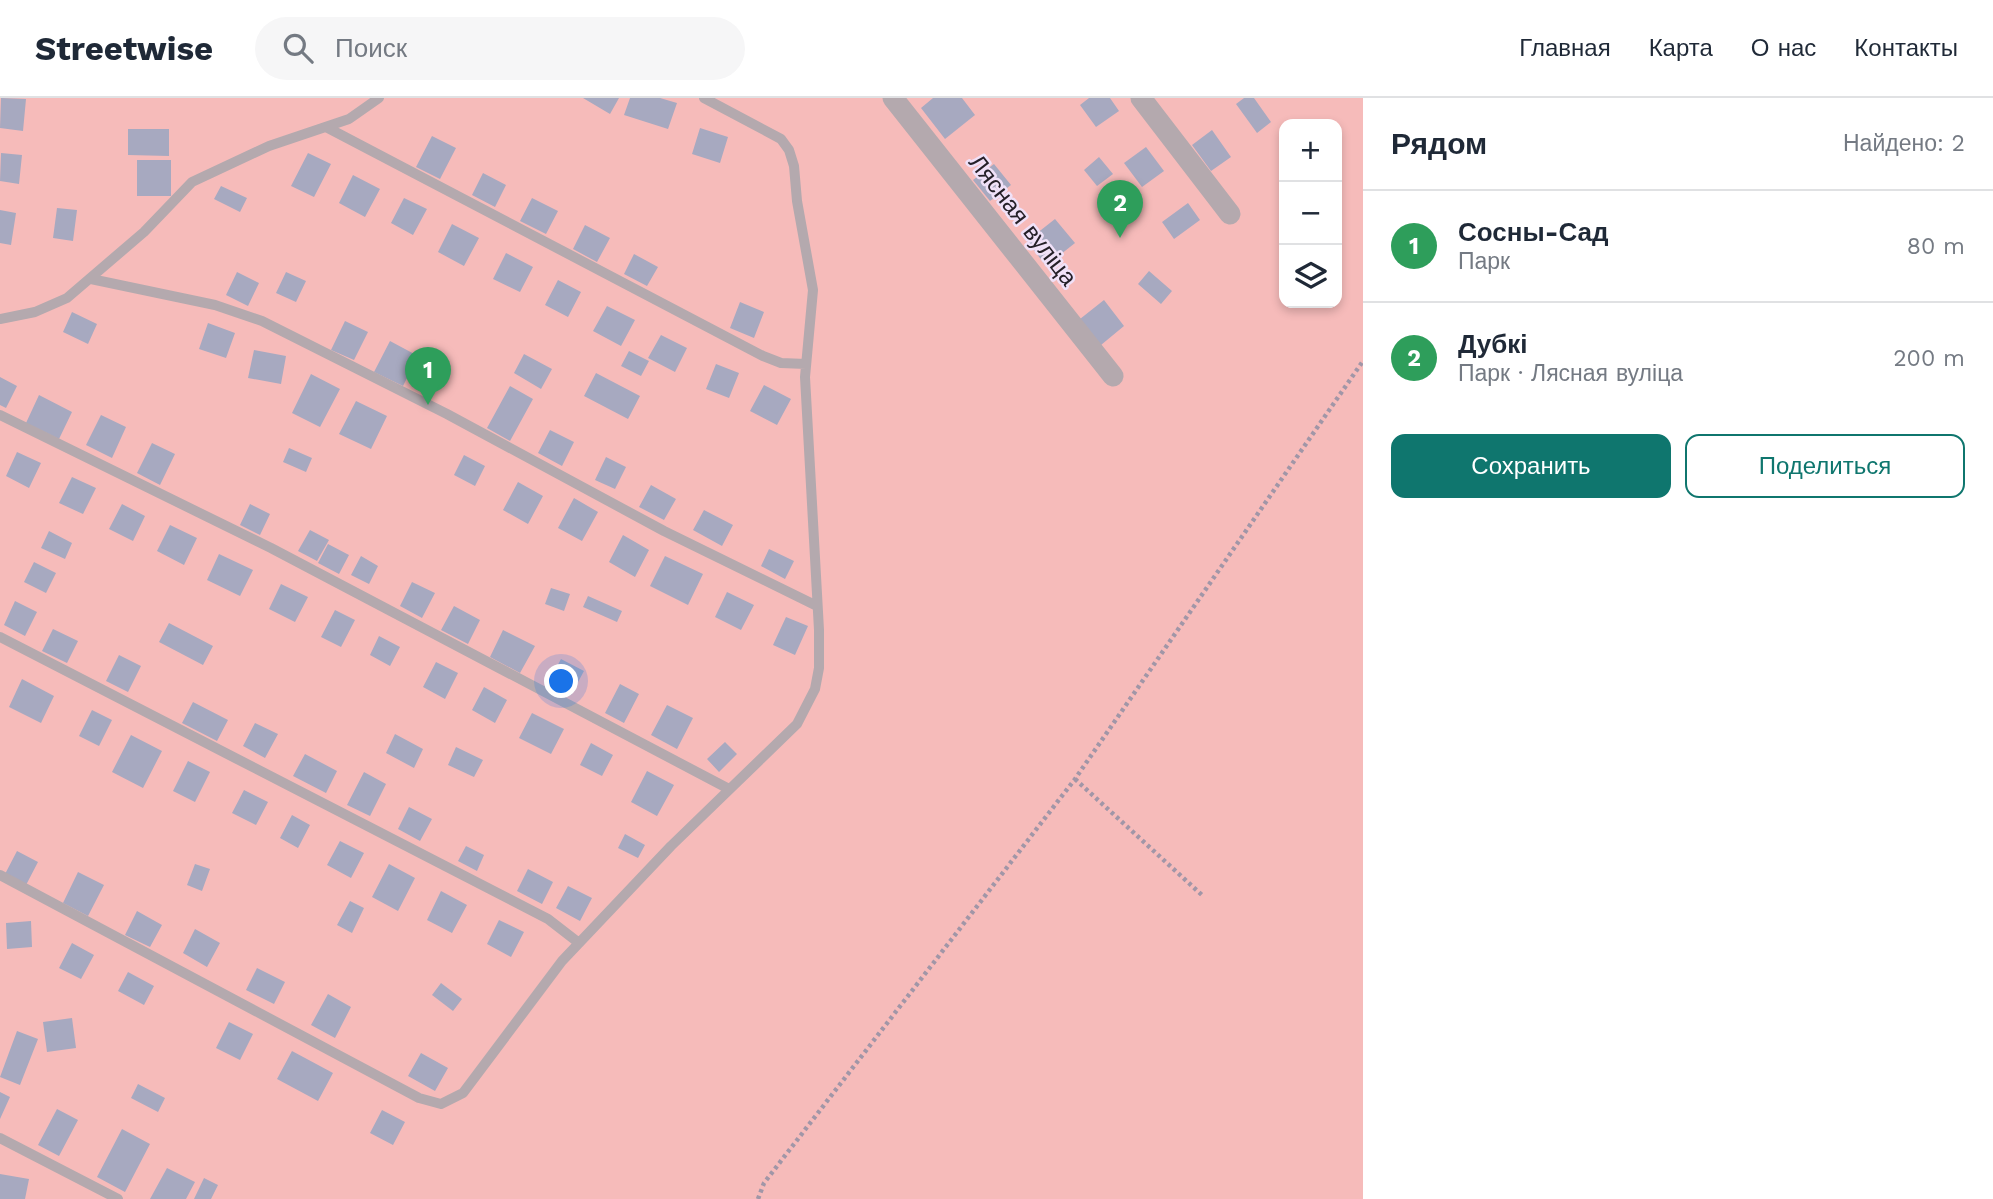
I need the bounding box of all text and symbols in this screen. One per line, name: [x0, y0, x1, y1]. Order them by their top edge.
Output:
search box: [255, 17, 745, 80]
text: Streetwise: [35, 29, 213, 68]
icon: search: [279, 29, 317, 67]
text: Поиск: [335, 33, 407, 63]
text: Главная: [1519, 34, 1611, 62]
text: Карта: [1649, 34, 1713, 62]
text: О нас: [1751, 34, 1816, 62]
text: Контакты: [1854, 34, 1958, 62]
map controls: [1279, 119, 1342, 308]
button: +: [1279, 119, 1342, 182]
text: Рядом: [1391, 126, 1487, 161]
text: Найдено: 2: [1843, 130, 1965, 157]
street label: Лясная вуліца: [963, 149, 1083, 292]
pin: 2: [1097, 180, 1143, 238]
button: −: [1279, 182, 1342, 245]
text: Сосны-Сад: [1458, 217, 1608, 247]
text: 1: [1409, 233, 1419, 260]
text: 80 m: [1907, 233, 1965, 260]
button: layers: [1279, 245, 1342, 308]
text: Парк: [1458, 248, 1510, 275]
text: Дубкі: [1458, 329, 1528, 359]
text: 2: [1407, 345, 1421, 372]
text: 200 m: [1893, 345, 1965, 372]
pin: 1: [405, 347, 451, 405]
text: Парк · Лясная вуліца: [1458, 360, 1683, 387]
button: Сохранить: [1391, 434, 1671, 498]
button: Поделиться: [1685, 434, 1965, 498]
your location: [544, 664, 578, 698]

